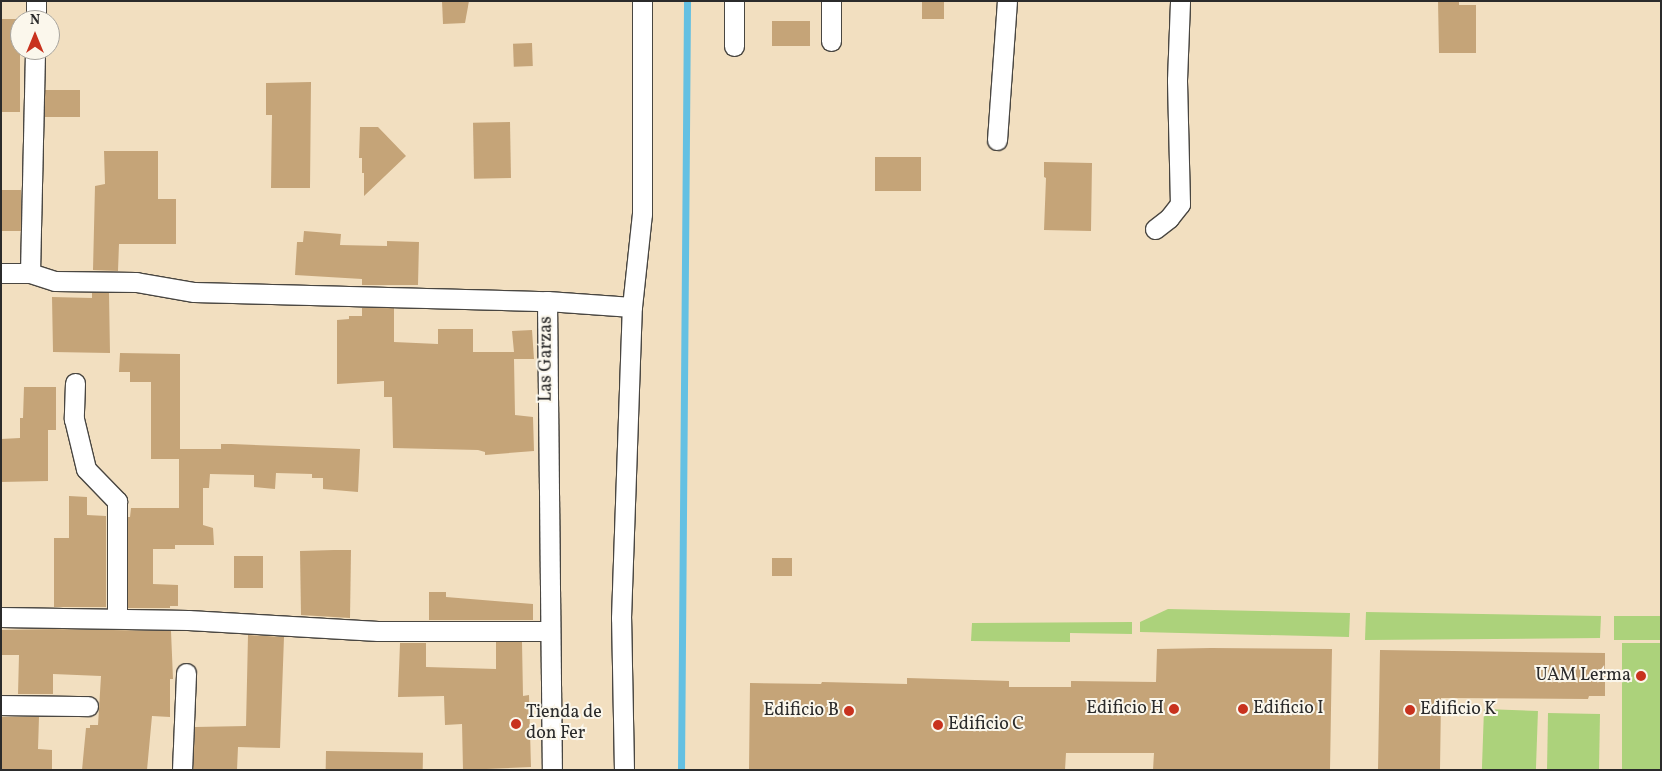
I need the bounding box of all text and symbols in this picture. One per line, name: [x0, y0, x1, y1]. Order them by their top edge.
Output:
north arrow: [10, 10, 60, 60]
text: N: [30, 11, 40, 30]
street label: Las Garzas: [536, 316, 558, 402]
place label: UAM Lerma: [1535, 665, 1631, 687]
marker: UAM Lerma: [1635, 670, 1647, 682]
place label: Edificio H: [1086, 698, 1164, 720]
place label: Edificio I: [1253, 698, 1324, 720]
place label: Edificio K: [1420, 699, 1497, 721]
place label: Edificio B: [763, 700, 839, 722]
place label: Tienda de don Fer: [526, 703, 602, 746]
marker: Edificio H: [1168, 703, 1180, 715]
marker: Edificio I: [1237, 703, 1249, 715]
marker: Edificio K: [1404, 704, 1416, 716]
marker: Edificio B: [843, 705, 855, 717]
place label: Edificio C: [948, 714, 1024, 736]
marker: Tienda de don Fer: [510, 718, 522, 730]
marker: Edificio C: [932, 719, 944, 731]

